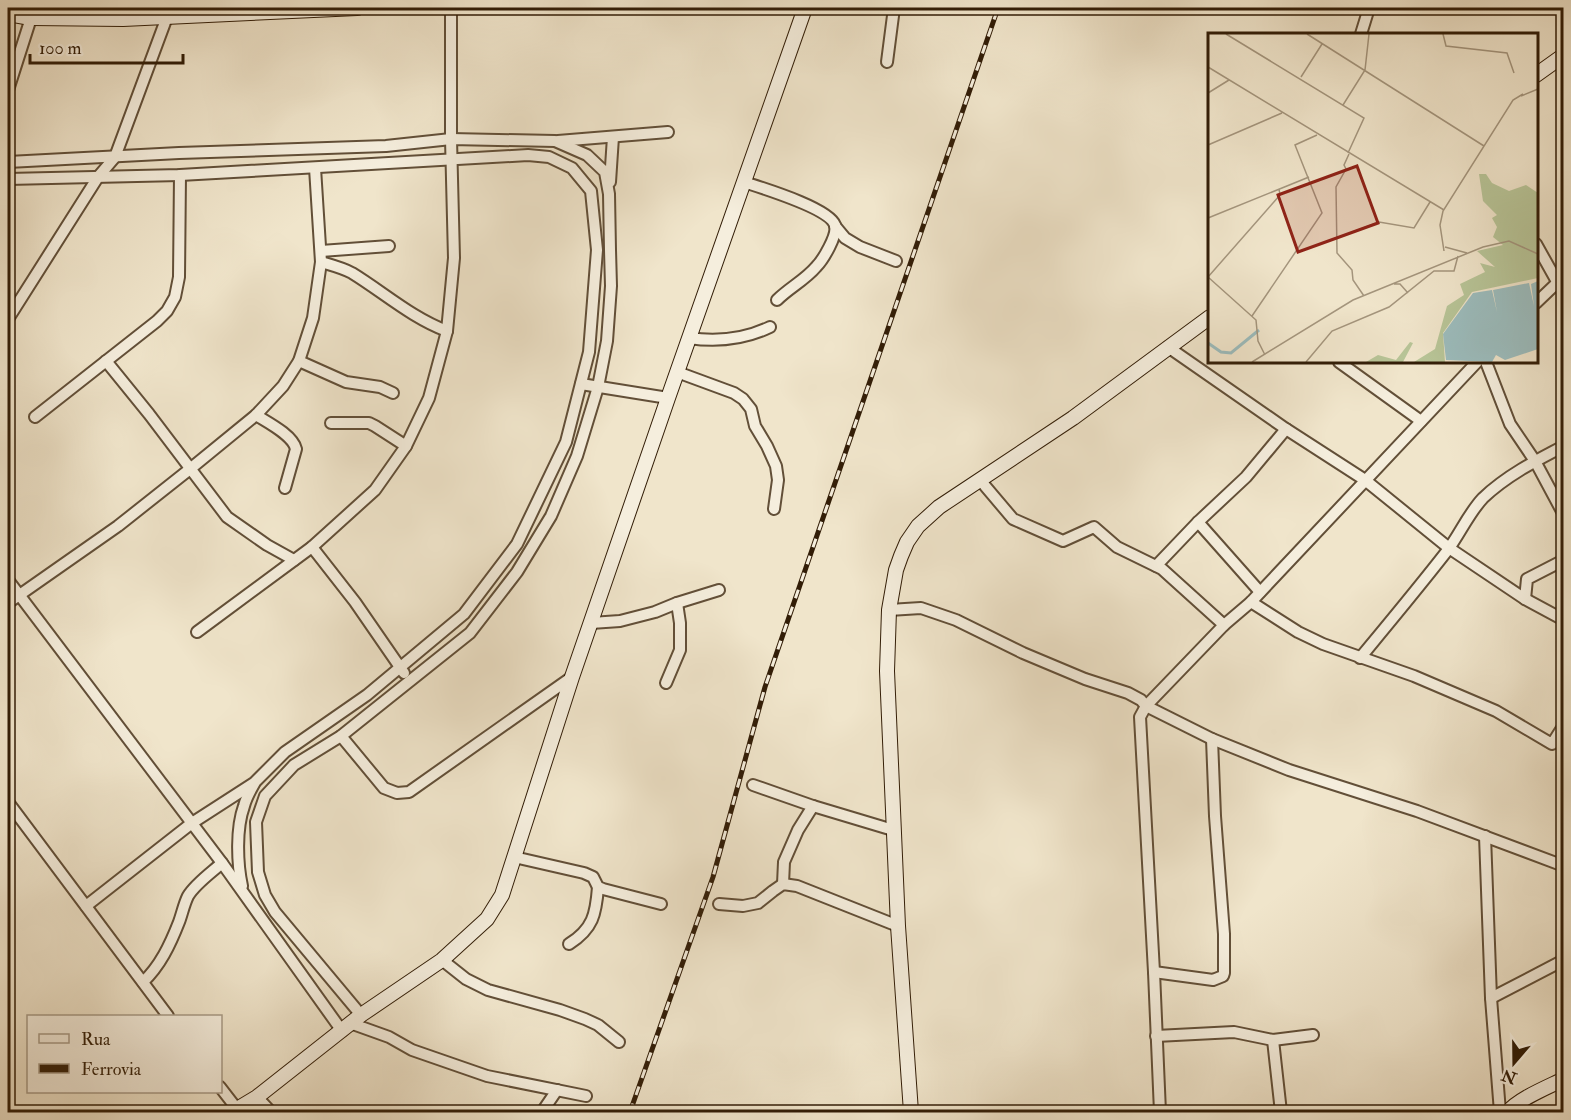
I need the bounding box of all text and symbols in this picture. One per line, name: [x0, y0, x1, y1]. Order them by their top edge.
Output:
scale bar: [30, 27, 183, 65]
inset map: [1208, 33, 1538, 363]
text: 100 m: [39, 37, 82, 60]
legend: [27, 1015, 222, 1093]
text: Rua: [81, 1028, 111, 1051]
north arrow: [1484, 1033, 1544, 1093]
text: Ferrovia: [81, 1058, 142, 1081]
text: N: [1498, 1064, 1520, 1088]

